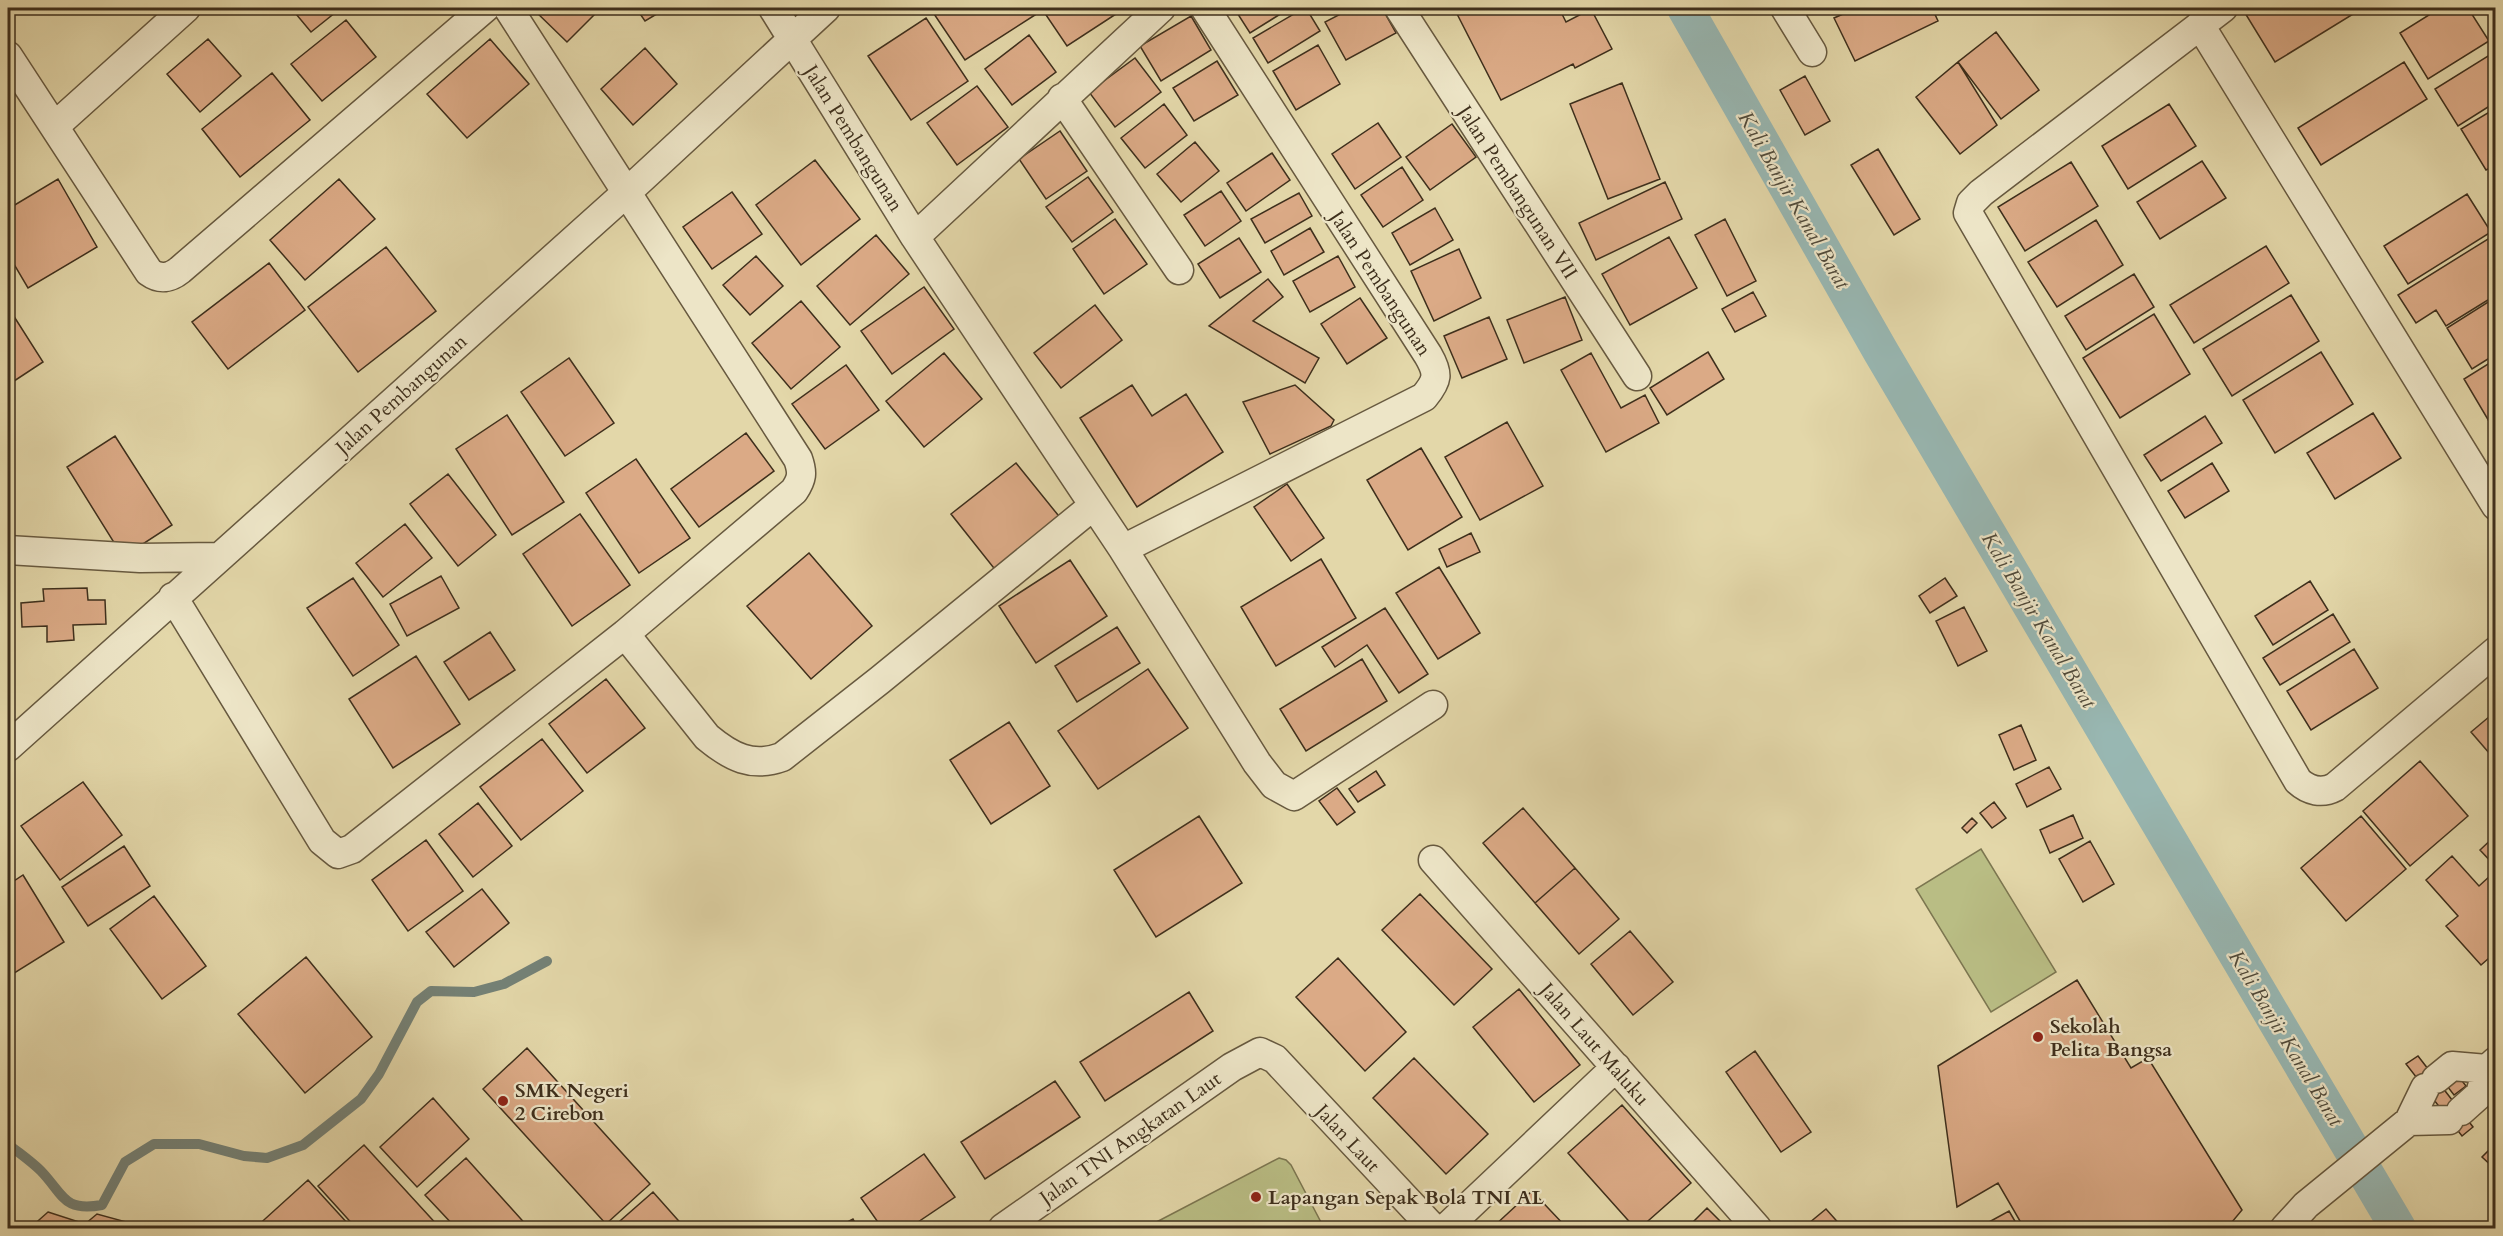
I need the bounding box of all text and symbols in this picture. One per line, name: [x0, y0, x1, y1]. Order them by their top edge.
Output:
street label: Jalan Pembangunan: [796, 57, 910, 217]
street label: Jalan Pembangunan VII: [1450, 98, 1584, 284]
water label: Kali Banjir Kanal Barat: [1731, 106, 1857, 295]
street label: Jalan Pembangunan: [1322, 203, 1438, 362]
street label: Jalan Pembangunan: [328, 328, 473, 463]
water label: Kali Banjir Kanal Barat: [1974, 527, 2103, 715]
water label: Kali Banjir Kanal Barat: [2221, 945, 2350, 1133]
street label: Jalan Laut Maluku: [1532, 975, 1656, 1112]
place label: Sekolah Pelita Bangsa: [2050, 1013, 2172, 1063]
marker: Sekolah Pelita Bangsa: [2031, 1030, 2045, 1044]
street label: Jalan TNI Angkatan Laut: [1032, 1065, 1227, 1213]
place label: SMK Negeri 2 Cirebon: [515, 1077, 629, 1127]
marker: SMK Negeri 2 Cirebon: [496, 1094, 510, 1108]
street label: Jalan Laut: [1307, 1096, 1387, 1179]
place label: Lapangan Sepak Bola TNI AL: [1268, 1184, 1545, 1211]
marker: Lapangan Sepak Bola TNI AL: [1249, 1190, 1263, 1204]

